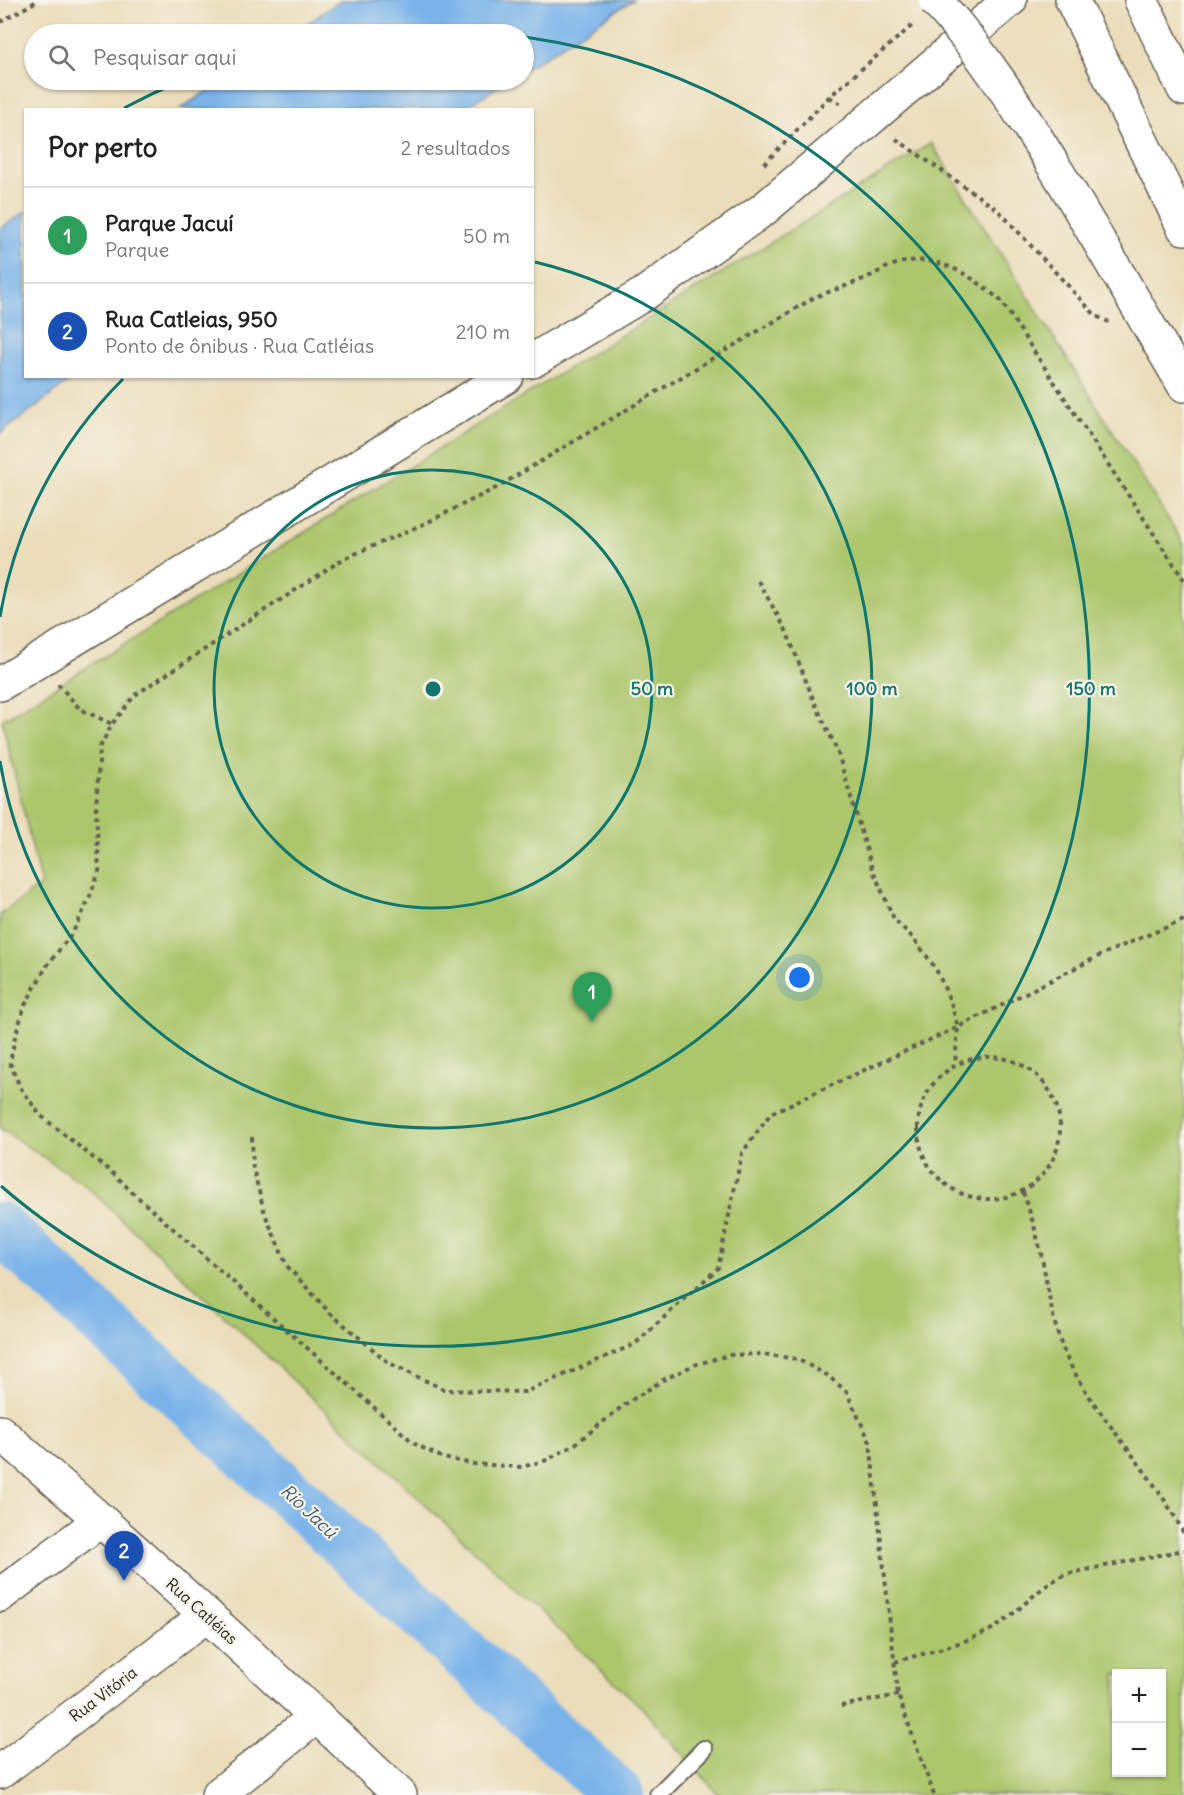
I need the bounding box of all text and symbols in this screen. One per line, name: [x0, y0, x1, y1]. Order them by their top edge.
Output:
search box: [24, 24, 534, 90]
icon: search: [45, 41, 78, 74]
text: Pesquisar aqui: [93, 43, 236, 71]
text: Por perto: [48, 131, 157, 164]
text: 2 resultados: [401, 135, 510, 160]
text: Parque Jacuí: [105, 209, 234, 237]
text: 1: [64, 223, 71, 248]
text: 50 m: [463, 223, 510, 248]
text: Parque: [105, 237, 169, 262]
text: Rua Catleias, 950: [105, 305, 278, 333]
text: 2: [62, 319, 73, 344]
text: 210 m: [456, 319, 510, 344]
text: Ponto de ônibus · Rua Catléias: [105, 333, 374, 358]
text: 50 m: [631, 677, 673, 700]
text: 100 m: [847, 677, 898, 700]
text: 150 m: [1066, 677, 1116, 700]
centre of rings: [423, 679, 443, 699]
your location: [785, 963, 814, 992]
pin: 1: [572, 972, 612, 1022]
water label: Rio Jacú: [276, 1479, 343, 1544]
pin: 2: [104, 1532, 144, 1581]
street label: Rua Catléias: [162, 1574, 242, 1648]
street label: Rua Vitória: [65, 1662, 141, 1726]
map controls: [1112, 1669, 1166, 1777]
button: +: [1112, 1669, 1166, 1723]
button: −: [1112, 1723, 1166, 1777]

